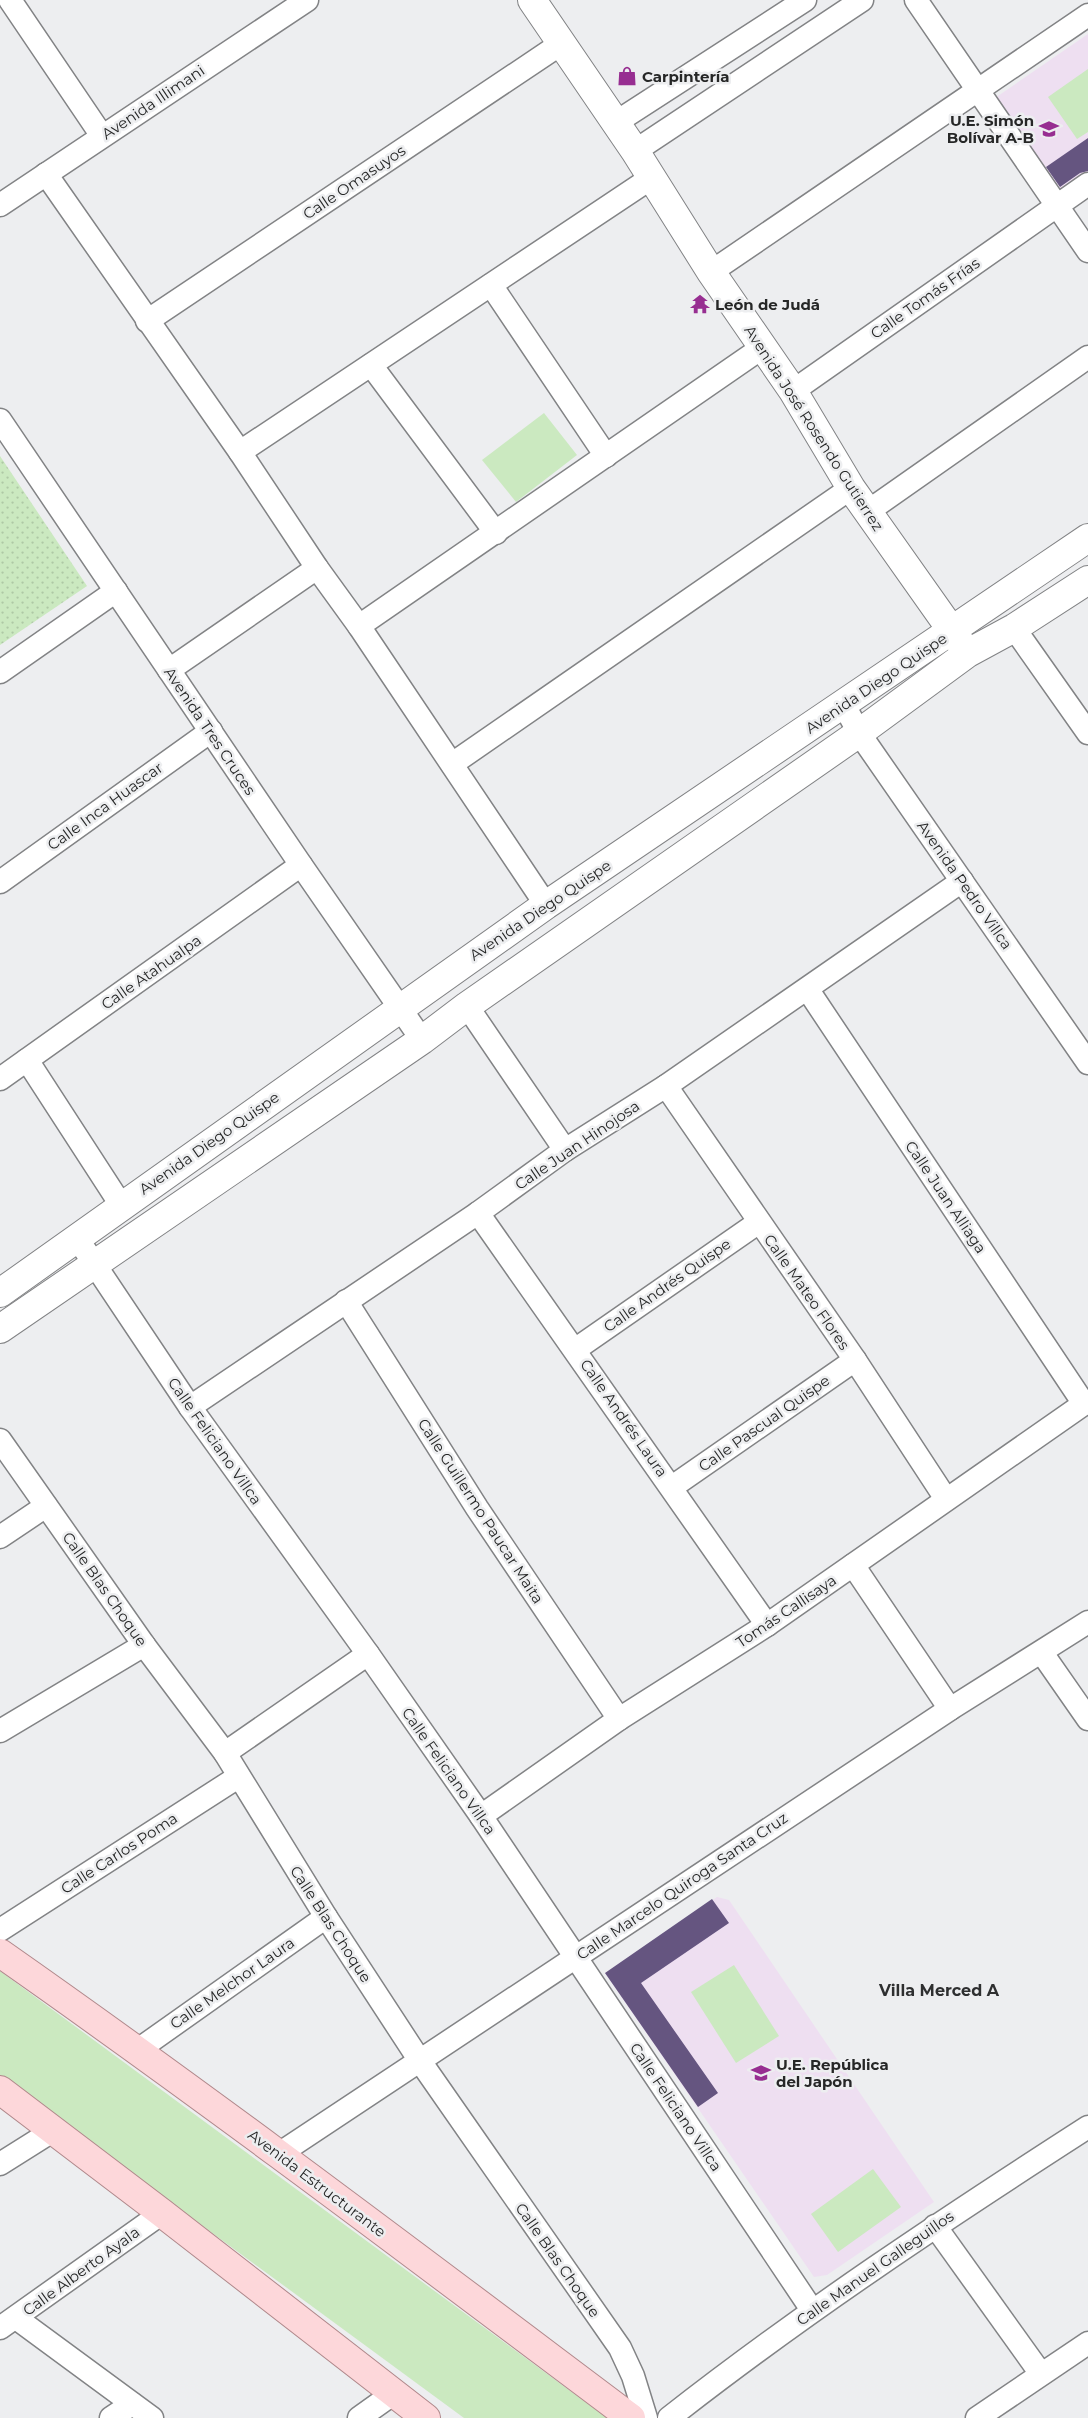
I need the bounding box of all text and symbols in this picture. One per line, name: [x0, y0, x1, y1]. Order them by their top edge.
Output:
street label: Avenida Illimani: [98, 61, 208, 143]
shop icon: Carpintería: [616, 65, 638, 87]
place label: Carpintería: [642, 67, 730, 86]
place label: U.E. Simón Bolívar A-B: [947, 111, 1034, 147]
school or university icon: U.E. Simón Bolívar A-B: [1038, 118, 1060, 140]
street label: Calle Omasuyos: [299, 141, 409, 223]
street label: Calle Tomás Frías: [867, 253, 983, 343]
temple icon: León de Judá: [689, 293, 711, 315]
place label: León de Judá: [715, 295, 820, 314]
street label: Avenida José Rosendo Gutierrez: [740, 322, 888, 535]
street label: Avenida Diego Quispe: [802, 628, 950, 738]
street label: Avenida Tres Cruces: [160, 663, 260, 799]
street label: Calle Inca Huascar: [44, 758, 166, 854]
street label: Avenida Pedro Villca: [913, 817, 1017, 953]
street label: Avenida Diego Quispe: [466, 855, 614, 965]
street label: Calle Atahualpa: [97, 930, 205, 1014]
street label: Avenida Diego Quispe: [135, 1087, 283, 1199]
street label: Calle Juan Hinojosa: [511, 1096, 643, 1194]
street label: Calle Juan Alliaga: [901, 1137, 991, 1257]
street label: Calle Mateo Flores: [760, 1230, 854, 1354]
street label: Calle Andrés Quispe: [600, 1234, 734, 1336]
street label: Calle Andrés Laura: [576, 1355, 672, 1481]
street label: Calle Pascual Quispe: [695, 1371, 833, 1475]
street label: Calle Feliciano Villca: [164, 1374, 266, 1508]
street label: Calle Guillermo Paucar Maita: [414, 1415, 548, 1607]
street label: Calle Blas Choque: [58, 1528, 152, 1650]
street label: Tomás Callisaya: [732, 1570, 840, 1652]
street label: Calle Feliciano Villca: [398, 1704, 500, 1838]
street label: Calle Carlos Poma: [57, 1808, 181, 1898]
street label: Calle Marcelo Quiroga Santa Cruz: [573, 1808, 791, 1964]
street label: Calle Blas Choque: [286, 1862, 376, 1986]
street label: Calle Melchor Laura: [166, 1933, 298, 2033]
district label: Villa Merced A: [878, 1981, 1000, 2000]
street label: Calle Feliciano Villca: [626, 2039, 726, 2175]
place label: U.E. República del Japón: [776, 2055, 889, 2091]
school or university icon: U.E. República del Japón: [750, 2062, 772, 2084]
street label: Avenida Estructurante: [244, 2125, 390, 2241]
street label: Calle Blas Choque: [511, 2199, 605, 2321]
street label: Calle Manuel Galleguillos: [793, 2206, 957, 2330]
street label: Calle Alberto Ayala: [19, 2222, 143, 2320]

